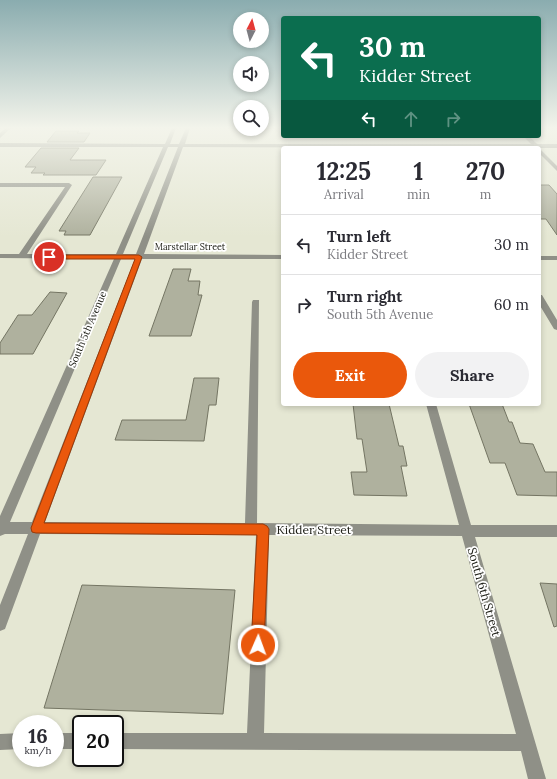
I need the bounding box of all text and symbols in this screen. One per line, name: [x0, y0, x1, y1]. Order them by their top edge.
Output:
north arrow: [233, 12, 269, 48]
map controls: [233, 12, 269, 136]
text: 30 m: [359, 29, 426, 65]
icon: left: [293, 32, 345, 84]
button: sound: [233, 56, 269, 92]
text: Kidder Street: [359, 64, 471, 87]
button: search: [233, 100, 269, 136]
icon: left: [358, 108, 380, 130]
icon: ahead: [400, 108, 422, 130]
icon: right: [442, 108, 464, 130]
text: 12:25: [317, 156, 371, 187]
text: 1: [414, 156, 423, 187]
text: 270: [466, 156, 505, 187]
text: Arrival: [324, 186, 364, 203]
text: min: [407, 186, 430, 203]
text: m: [480, 186, 491, 203]
text: Turn left: [327, 227, 391, 246]
icon: left: [293, 234, 315, 256]
text: 30 m: [494, 235, 529, 254]
pin: [32, 240, 66, 274]
street label: Marstellar Street: [155, 241, 226, 252]
icon: arrive: [38, 246, 60, 268]
text: Kidder Street: [327, 246, 408, 263]
text: Turn right: [327, 287, 403, 306]
street label: South 5th Avenue: [65, 288, 110, 369]
icon: right: [293, 294, 315, 316]
text: 60 m: [494, 295, 529, 314]
text: South 5th Avenue: [327, 306, 433, 323]
button: Exit: [293, 352, 407, 398]
button: Share: [415, 352, 529, 398]
street label: Kidder Street: [277, 522, 352, 537]
street label: South 6th Street: [465, 546, 504, 638]
position arrow: [237, 624, 279, 666]
speed limit sign: 20: [72, 715, 124, 767]
text: 16: [28, 723, 48, 748]
text: km/h: [24, 744, 52, 757]

